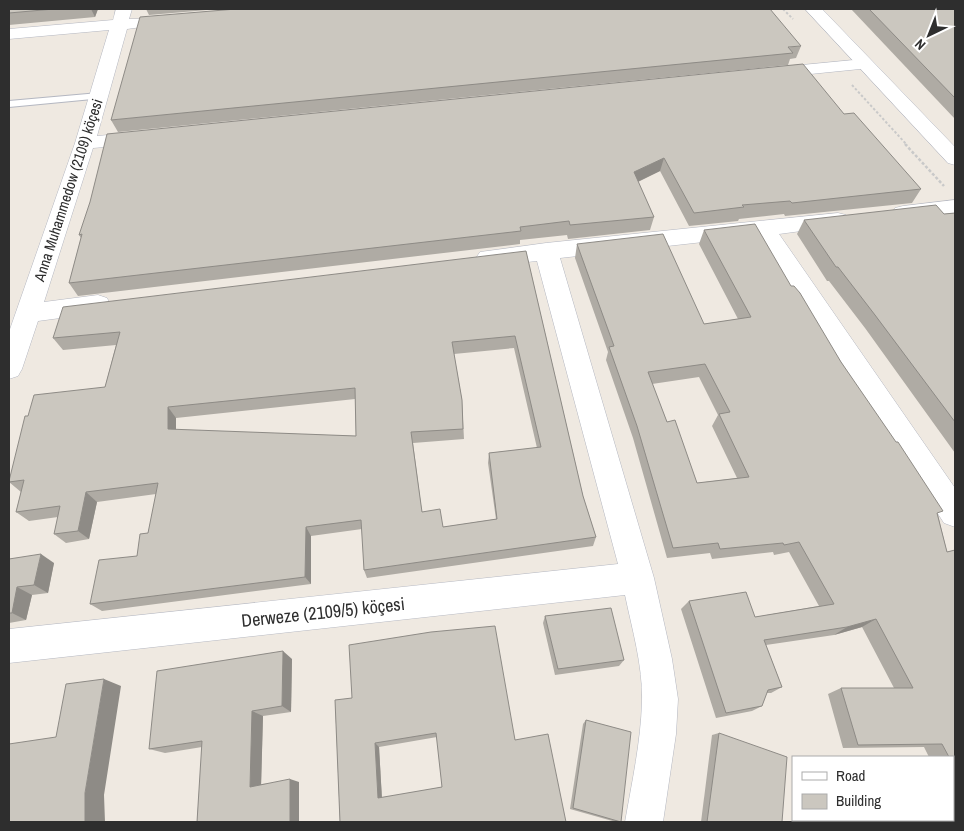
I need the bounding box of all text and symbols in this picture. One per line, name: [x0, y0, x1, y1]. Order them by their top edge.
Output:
north arrow: [904, 10, 954, 60]
text: N: [911, 35, 929, 54]
street label: Anna Muhammedow (2109) köçesi: [28, 96, 107, 285]
street label: Derweze (2109/5) köçesi: [240, 591, 406, 633]
legend: [792, 756, 954, 821]
text: Road: [836, 765, 865, 786]
text: Building: [836, 790, 881, 811]

